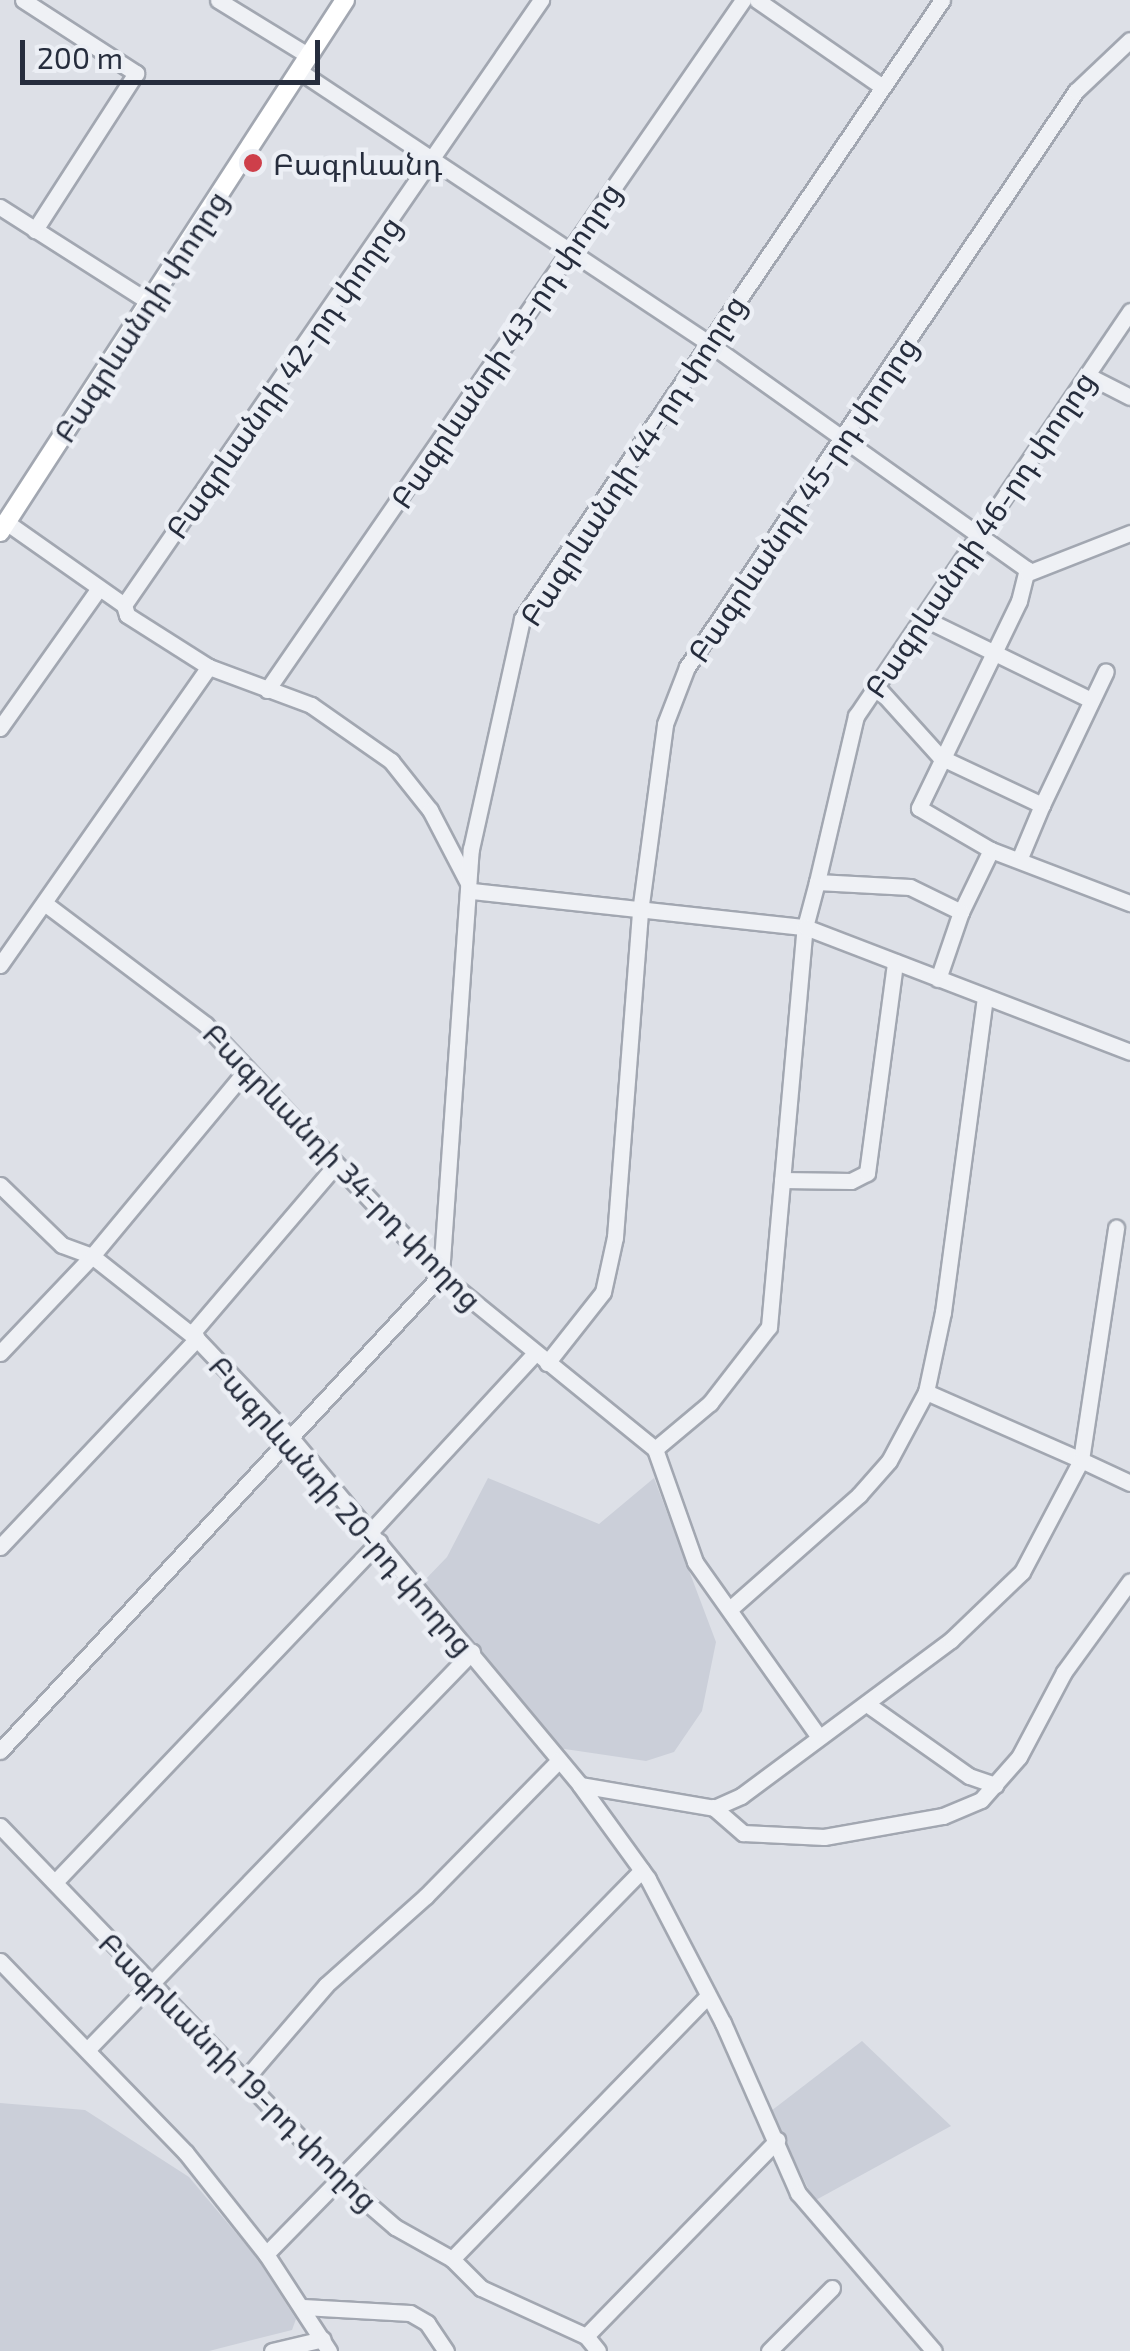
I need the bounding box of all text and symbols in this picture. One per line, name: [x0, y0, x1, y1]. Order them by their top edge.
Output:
scale bar: [25, 20, 325, 82]
text: 200 m: [37, 39, 123, 75]
place label: Բագրևանդ: [273, 145, 442, 181]
marker: Բագրևանդ: [242, 152, 264, 174]
street label: Բագրևանդի 43-րդ փողոց: [382, 175, 628, 515]
street label: Բագրևանդի փողոց: [45, 183, 235, 449]
street label: Բագրևանդի 42-րդ փողոց: [158, 209, 408, 545]
street label: Բագրևանդի 44-րդ փողոց: [512, 288, 752, 632]
street label: Բագրևանդի 45-րդ փողոց: [680, 329, 924, 669]
street label: Բագրևանդի 46-րդ փողոց: [856, 364, 1102, 704]
street label: Բագրևանդի 34-րդ փողոց: [196, 1015, 490, 1317]
street label: Բագրևանդի 20-րդ փողոց: [202, 1348, 482, 1662]
street label: Բագրևանդի 19-րդ փողոց: [92, 1924, 386, 2218]

